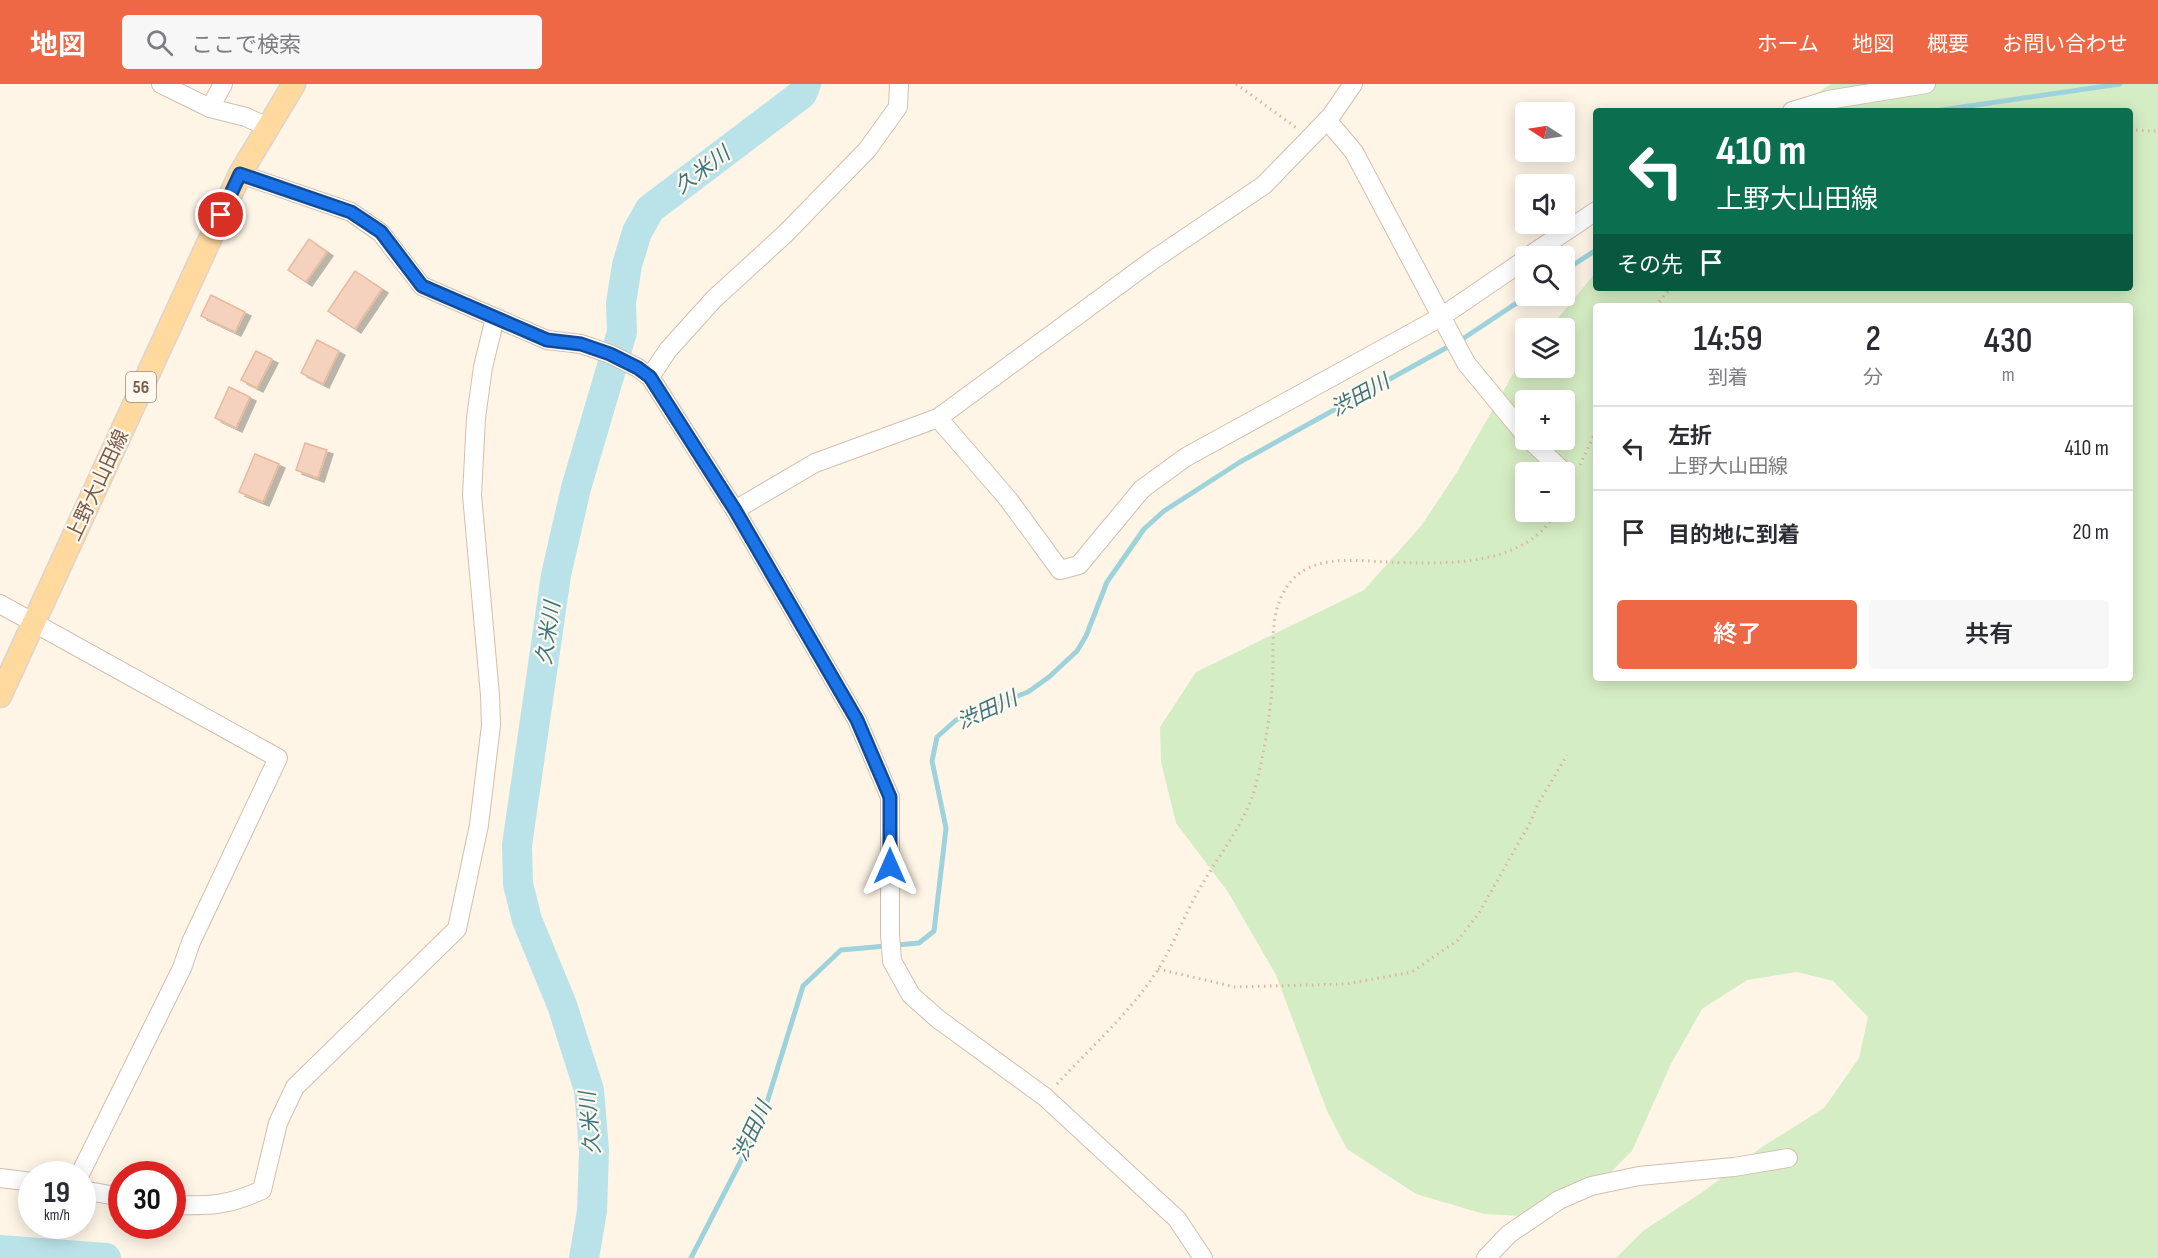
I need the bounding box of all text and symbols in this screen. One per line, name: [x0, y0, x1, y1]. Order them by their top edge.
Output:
search box: [122, 15, 542, 69]
icon: search: [143, 26, 176, 59]
text: 地図: [30, 29, 86, 62]
text: ここで検索: [191, 32, 301, 59]
text: ホーム: [1757, 32, 1819, 57]
text: 地図: [1852, 32, 1894, 57]
text: 概要: [1927, 32, 1969, 57]
text: お問い合わせ: [2002, 32, 2128, 57]
north arrow: [1515, 102, 1575, 162]
map controls: [1515, 102, 1575, 522]
text: 410 m: [1716, 126, 1806, 177]
icon: left: [1617, 132, 1695, 210]
water label: 久米川: [670, 140, 737, 199]
button: sound: [1515, 174, 1575, 234]
text: 上野大山田線: [1716, 184, 1878, 216]
pin: [195, 189, 246, 240]
icon: arrive: [204, 198, 237, 231]
button: search: [1515, 246, 1575, 306]
icon: arrive: [1695, 246, 1728, 279]
text: その先: [1617, 252, 1683, 279]
button: layers: [1515, 318, 1575, 378]
text: 14:59: [1694, 318, 1763, 361]
text: 2: [1866, 318, 1881, 361]
text: 430: [1984, 320, 2032, 363]
text: m: [2002, 363, 2015, 387]
text: 到着: [1708, 366, 1748, 390]
text: 分: [1863, 366, 1883, 390]
water label: 渋田川: [1327, 368, 1396, 422]
road number: 56: [126, 372, 156, 402]
button: +: [1515, 390, 1575, 450]
text: 左折: [1668, 423, 1712, 450]
street label: 上野大山田線: [62, 426, 134, 545]
icon: left: [1617, 432, 1650, 465]
text: 410 m: [2065, 435, 2109, 462]
text: 上野大山田線: [1668, 455, 1788, 479]
button: −: [1515, 462, 1575, 522]
icon: arrive: [1617, 516, 1650, 549]
text: 20 m: [2073, 519, 2109, 546]
text: 目的地に到着: [1668, 522, 1800, 549]
water label: 久米川: [532, 598, 566, 666]
button: 終了: [1617, 600, 1857, 669]
button: 共有: [1869, 600, 2109, 669]
water label: 渋田川: [953, 685, 1023, 735]
position arrow: [858, 834, 922, 898]
water label: 久米川: [575, 1088, 606, 1155]
water label: 渋田川: [728, 1096, 778, 1165]
speed limit sign: 30: [108, 1161, 186, 1239]
text: 19: [44, 1175, 70, 1211]
text: km/h: [44, 1206, 70, 1225]

